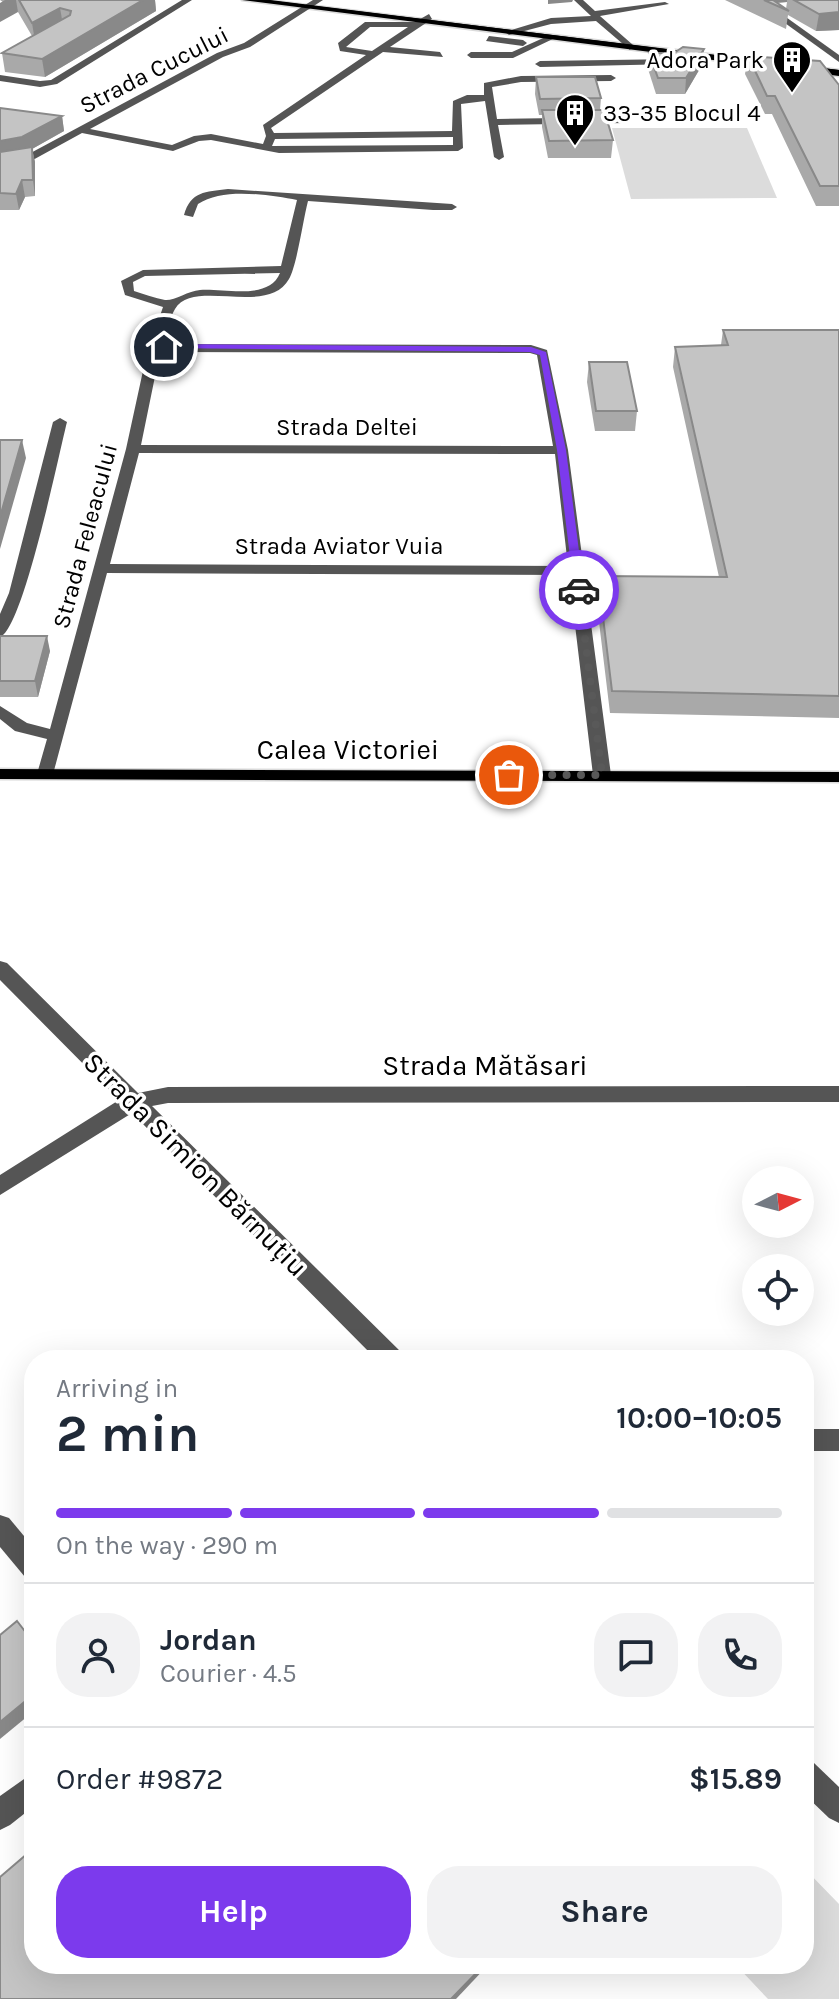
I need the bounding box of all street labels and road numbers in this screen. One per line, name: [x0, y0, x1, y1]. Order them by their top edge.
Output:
street label: Strada Cucului: [75, 20, 233, 120]
street label: Strada Deltei: [276, 413, 418, 441]
street label: Strada Feleacului: [47, 440, 123, 632]
street label: Strada Aviator Vuia: [234, 532, 444, 560]
street label: Calea Victoriei: [257, 733, 439, 766]
street label: Strada Simion Bărnuțiu: [77, 1046, 314, 1283]
street label: Strada Mătăsari: [382, 1049, 588, 1082]

